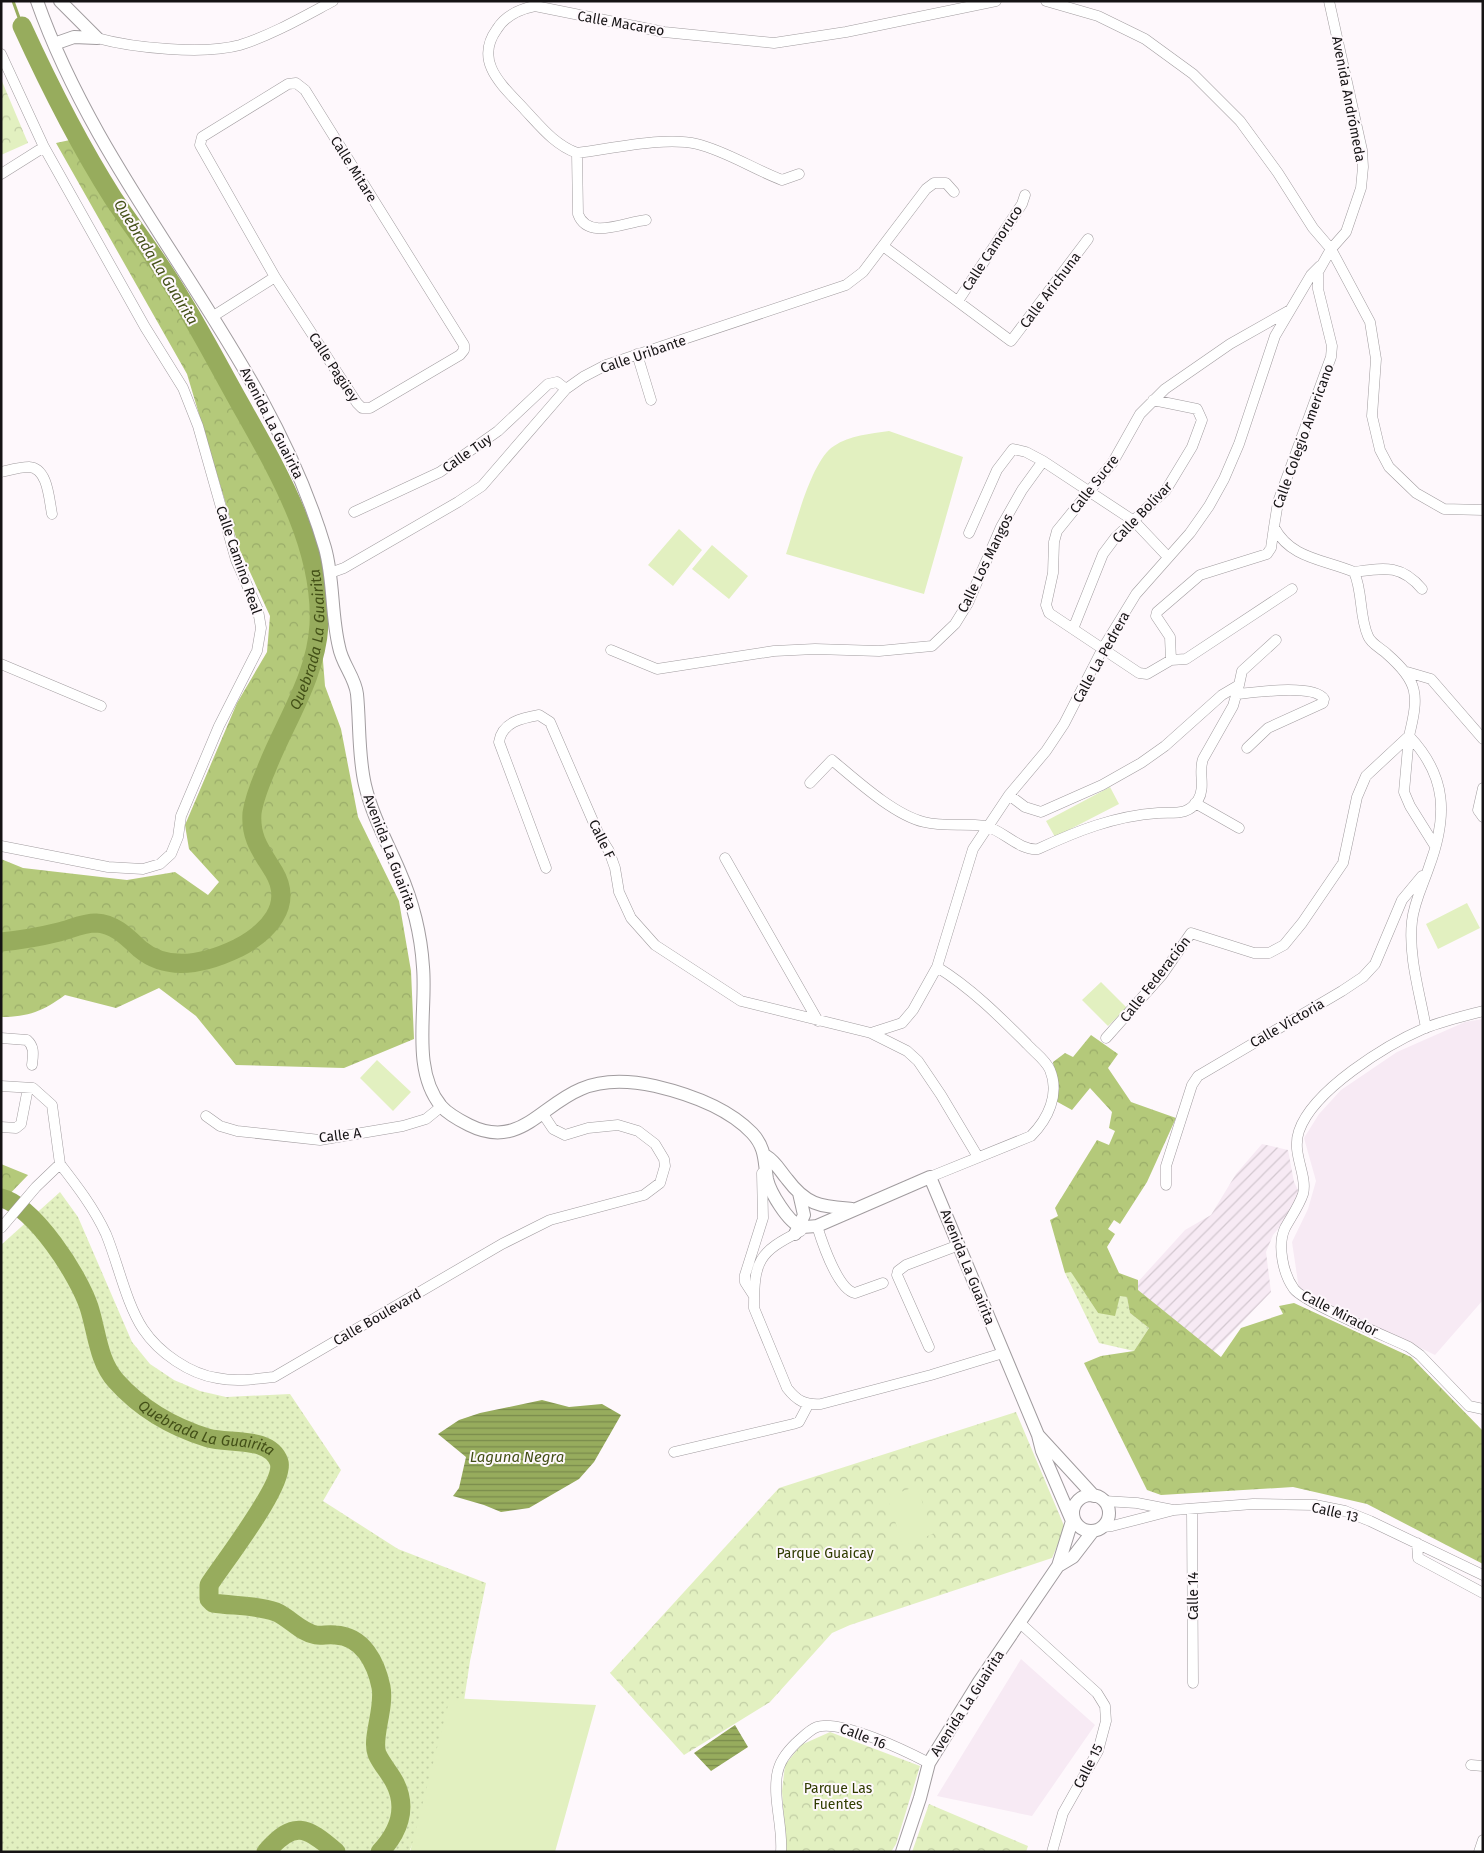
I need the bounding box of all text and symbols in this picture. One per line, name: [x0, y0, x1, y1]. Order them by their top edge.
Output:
street label: Calle Macareo: [576, 7, 666, 40]
street label: Avenida Andrómeda: [1328, 35, 1369, 163]
street label: Calle Mitare: [327, 133, 381, 205]
water label: Quebrada La Guairita: [110, 196, 202, 328]
street label: Calle Camoruco: [959, 202, 1026, 294]
street label: Calle Arichuna: [1016, 249, 1085, 332]
street label: Calle Pagüey: [305, 329, 362, 405]
street label: Calle Uribante: [598, 332, 688, 377]
street label: Calle Colegio Americano: [1269, 362, 1338, 511]
street label: Avenida La Guairita: [236, 365, 307, 482]
street label: Calle Tuy: [439, 430, 495, 477]
street label: Calle Sucre: [1066, 452, 1123, 517]
street label: Calle Bolívar: [1109, 478, 1176, 547]
street label: Calle Camino Real: [212, 504, 265, 617]
street label: Calle Los Mangos: [954, 510, 1017, 616]
water label: Quebrada La Guairita: [286, 568, 328, 713]
street label: Calle La Pedrera: [1069, 609, 1134, 706]
street label: Avenida La Guairita: [360, 792, 420, 913]
street label: Calle F: [585, 817, 618, 862]
street label: Calle Federación: [1117, 933, 1194, 1026]
street label: Calle Victoria: [1247, 995, 1327, 1052]
street label: Calle A: [318, 1124, 362, 1147]
street label: Avenida La Guairita: [937, 1207, 998, 1327]
street label: Calle Boulevard: [330, 1285, 424, 1349]
street label: Calle Mirador: [1298, 1287, 1382, 1340]
water label: Quebrada La Guairita: [135, 1396, 278, 1459]
water label: Laguna Negra: [470, 1448, 564, 1466]
street label: Calle 13: [1310, 1499, 1360, 1526]
park label: Parque Guaicay: [776, 1545, 874, 1562]
street label: Calle 14: [1185, 1571, 1202, 1620]
street label: Avenida La Guairita: [927, 1647, 1008, 1759]
street label: Calle 16: [837, 1720, 888, 1753]
street label: Calle 15: [1070, 1741, 1107, 1791]
park label: Parque Las Fuentes: [804, 1780, 873, 1813]

